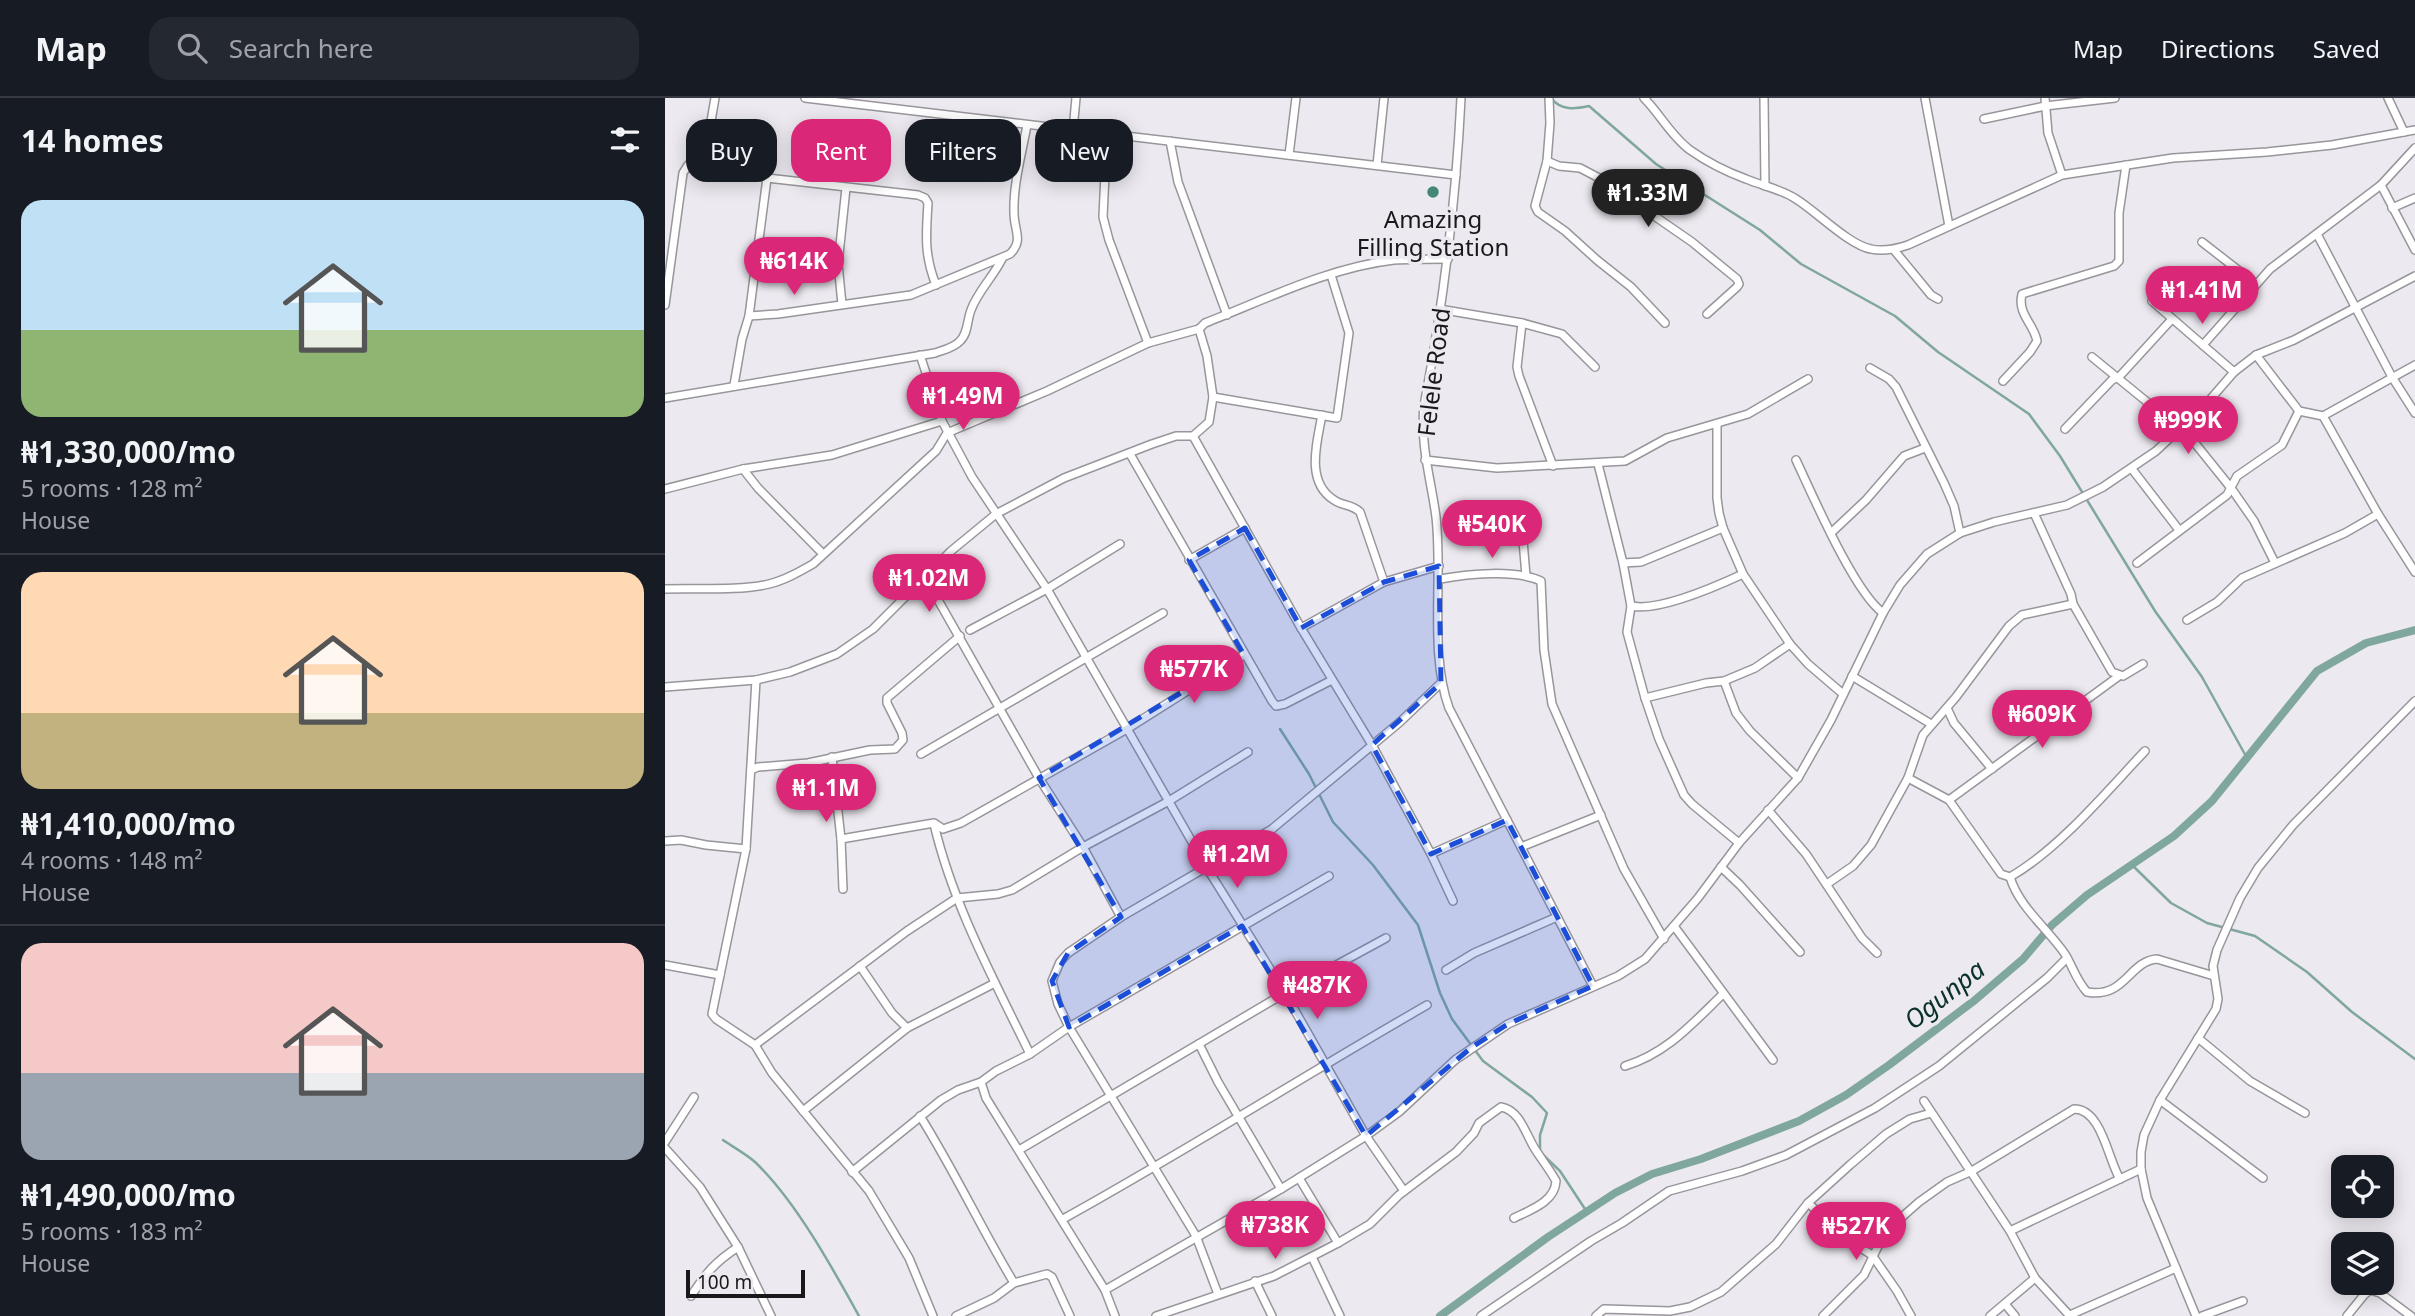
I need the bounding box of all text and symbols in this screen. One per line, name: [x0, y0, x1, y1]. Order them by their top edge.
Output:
search box: [149, 17, 639, 80]
text: Map: [35, 26, 107, 71]
icon: search: [173, 29, 211, 67]
text: Search here: [229, 30, 373, 66]
text: Map: [2073, 32, 2123, 65]
text: Directions: [2161, 32, 2275, 65]
text: Saved: [2313, 32, 2380, 65]
chip: Buy: [686, 119, 777, 182]
chip: Rent: [791, 119, 891, 182]
chip: Filters: [905, 119, 1021, 182]
chip: New: [1035, 119, 1133, 182]
text: 14 homes: [21, 120, 164, 161]
icon: filters: [606, 121, 644, 159]
pin: ₦1.33M: [1591, 170, 1705, 229]
text: ₦1.33M: [1608, 176, 1688, 208]
marker: Amazing Filling Station: [1425, 184, 1441, 200]
place label: Amazing Filling Station: [1357, 202, 1509, 263]
pin: ₦614K: [745, 238, 843, 297]
text: ₦614K: [760, 244, 828, 276]
icon: home: [270, 245, 396, 371]
pin: ₦1.41M: [2145, 266, 2259, 326]
text: ₦1.41M: [2162, 273, 2242, 305]
street label: Felele Road: [1409, 306, 1457, 438]
pin: ₦1.49M: [906, 372, 1020, 432]
text: ₦1.49M: [923, 379, 1003, 411]
pin: ₦999K: [2139, 396, 2237, 456]
text: ₦999K: [2154, 403, 2222, 435]
text: ₦1,330,000/mo: [21, 431, 236, 472]
text: 5 rooms · 128 m²: [21, 472, 203, 504]
pin: ₦540K: [1443, 500, 1541, 560]
text: House: [21, 504, 90, 536]
text: ₦540K: [1458, 507, 1526, 539]
pin: ₦1.02M: [872, 554, 986, 614]
text: ₦1.02M: [889, 561, 969, 593]
icon: home: [270, 617, 396, 743]
pin: ₦577K: [1145, 646, 1243, 705]
text: ₦577K: [1160, 652, 1228, 684]
pin: ₦609K: [1993, 690, 2091, 750]
text: ₦609K: [2008, 697, 2076, 729]
pin: ₦1.1M: [777, 764, 875, 824]
text: ₦1.1M: [792, 771, 860, 803]
text: ₦1,410,000/mo: [21, 803, 236, 844]
pin: ₦1.2M: [1188, 830, 1286, 890]
text: ₦1.2M: [1203, 837, 1271, 869]
text: 4 rooms · 148 m²: [21, 844, 203, 876]
text: House: [21, 876, 90, 908]
water label: Ogunpa: [1896, 951, 1992, 1037]
pin: ₦487K: [1268, 962, 1366, 1021]
text: ₦487K: [1283, 968, 1351, 1000]
icon: home: [270, 988, 396, 1114]
map controls: [2331, 1155, 2394, 1295]
button: locate: [2331, 1155, 2394, 1218]
text: ₦1,490,000/mo: [21, 1174, 236, 1215]
pin: ₦738K: [1226, 1202, 1324, 1261]
pin: ₦527K: [1807, 1202, 1905, 1262]
text: ₦738K: [1241, 1208, 1309, 1240]
text: ₦527K: [1822, 1209, 1890, 1241]
text: 5 rooms · 183 m²: [21, 1215, 203, 1247]
button: layers: [2331, 1232, 2394, 1295]
text: House: [21, 1247, 90, 1279]
scale bar: [686, 1267, 805, 1299]
text: 100 m: [697, 1269, 752, 1295]

